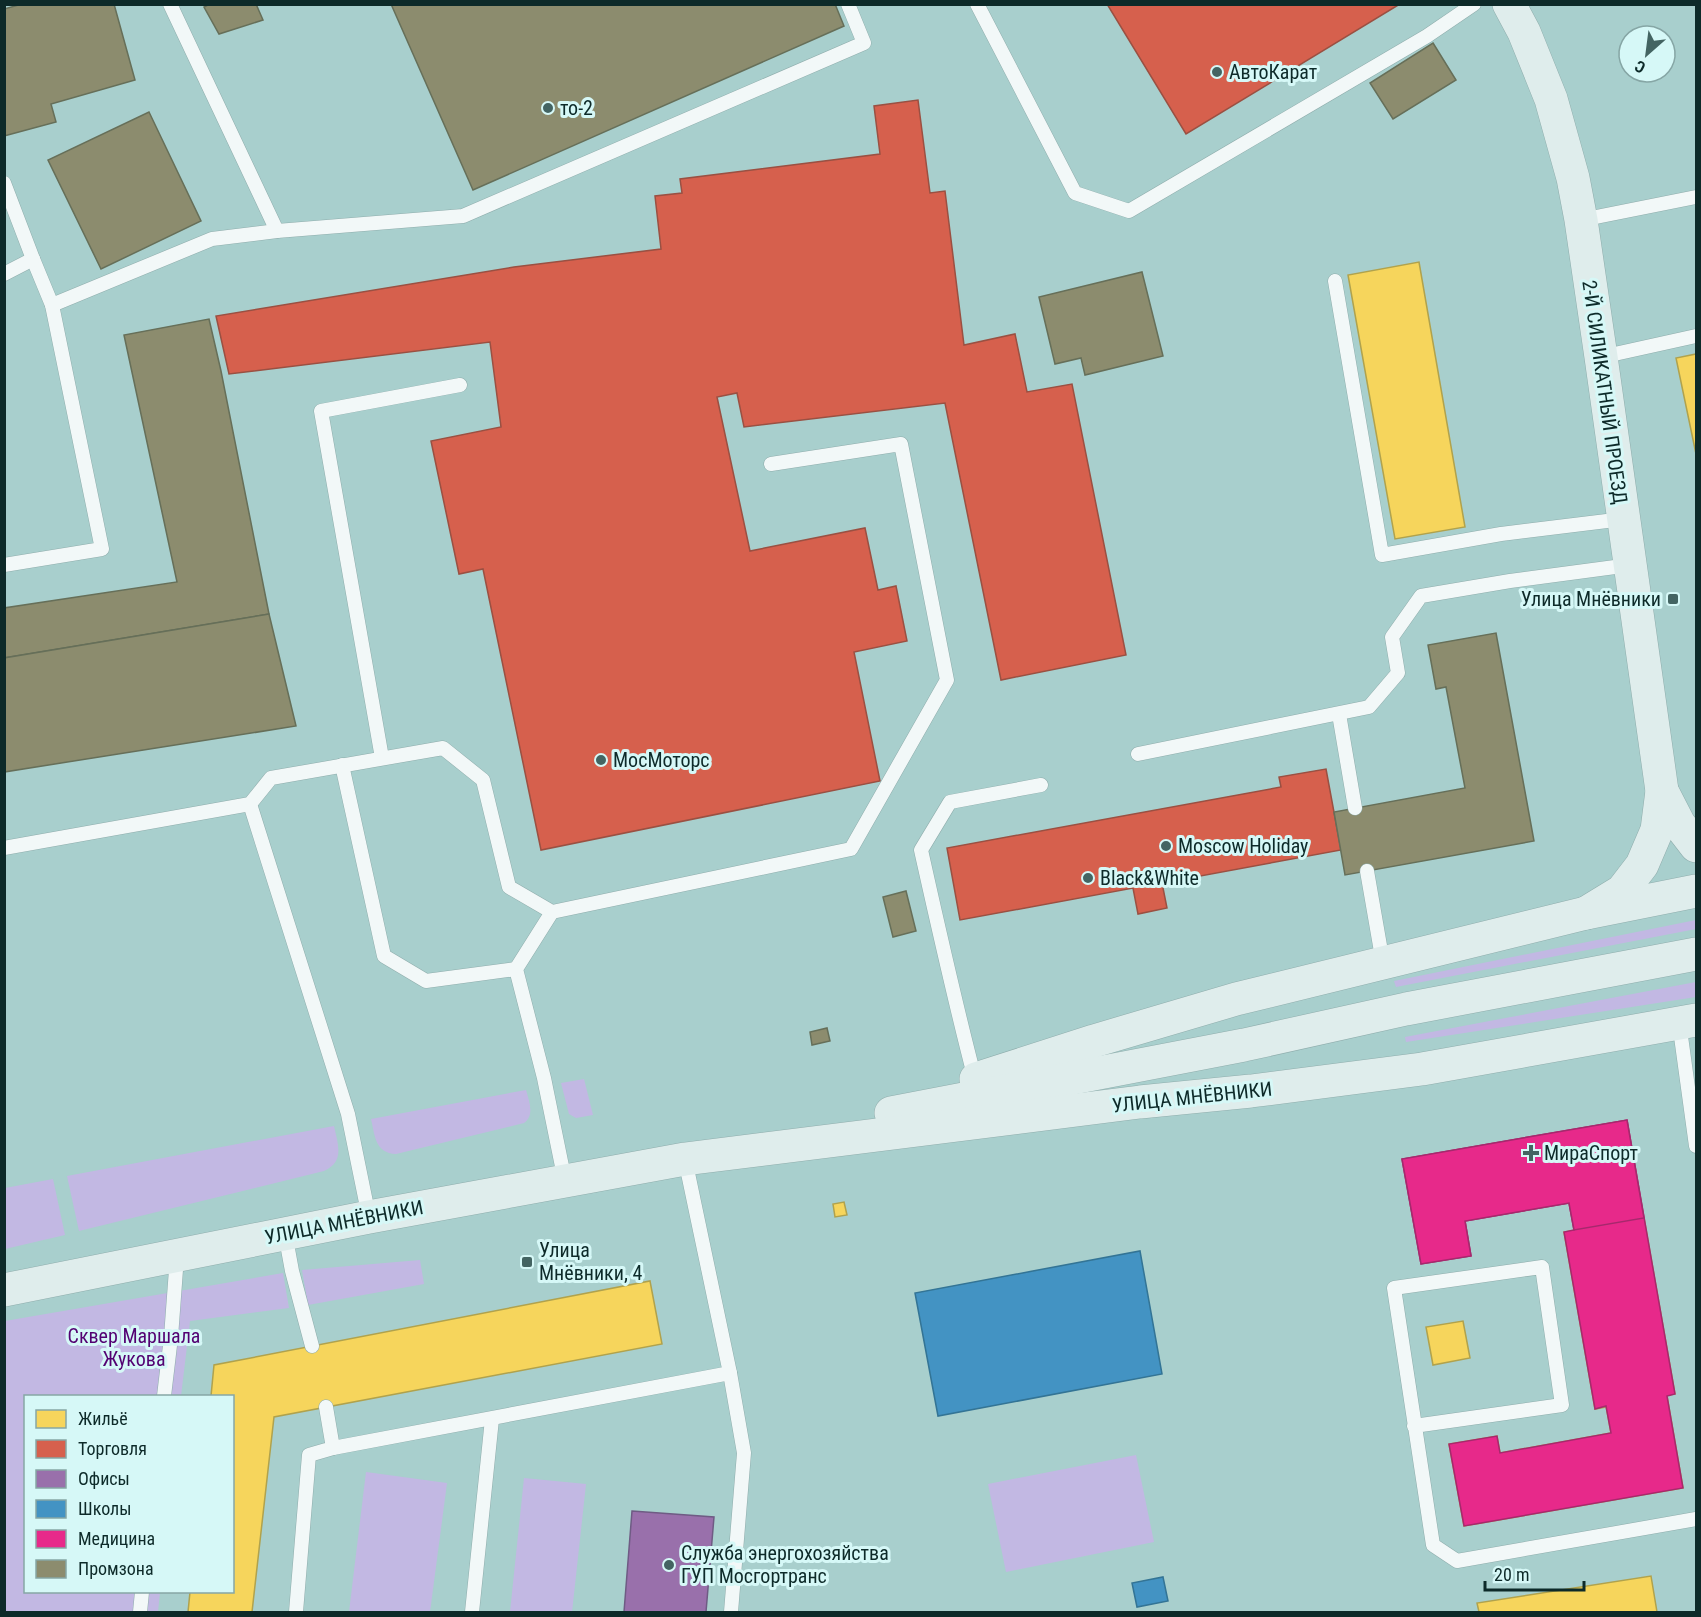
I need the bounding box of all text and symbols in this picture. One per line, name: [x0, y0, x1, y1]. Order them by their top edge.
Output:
north arrow: [1617, 24, 1677, 84]
text: С: [1632, 56, 1649, 77]
place label: АвтоКарат: [1229, 60, 1317, 84]
marker: АвтоКарат: [1210, 65, 1224, 79]
place label: то-2: [560, 96, 593, 120]
marker: то-2: [541, 101, 555, 115]
street label: 2-Й СИЛИКАТНЫЙ ПРОЕЗД: [1577, 279, 1633, 505]
place label: Улица Мнёвники: [1521, 587, 1661, 611]
marker: Улица Мнёвники: [1666, 592, 1680, 606]
place label: МосМоторс: [613, 748, 710, 772]
marker: МосМоторс: [594, 753, 608, 767]
place label: Moscow Holiday: [1178, 834, 1308, 858]
marker: Moscow Holiday: [1159, 839, 1173, 853]
place label: Black&White: [1100, 866, 1199, 890]
marker: Black&White: [1081, 871, 1095, 885]
street label: УЛИЦА МНЁВНИКИ: [1111, 1077, 1273, 1117]
place label: МираСпорт: [1544, 1141, 1638, 1165]
marker: МираСпорт: [1522, 1144, 1540, 1162]
street label: УЛИЦА МНЁВНИКИ: [263, 1195, 425, 1249]
place label: Улица Мнёвники, 4: [539, 1238, 642, 1285]
marker: Улица Мнёвники, 4: [520, 1255, 534, 1269]
park label: Сквер Маршала Жукова: [68, 1324, 200, 1371]
legend: [24, 1395, 234, 1593]
text: Жильё: [78, 1408, 128, 1429]
text: Торговля: [78, 1438, 147, 1459]
text: Офисы: [78, 1468, 130, 1489]
text: Школы: [78, 1498, 131, 1519]
text: Медицина: [78, 1528, 155, 1549]
place label: Служба энергохозяйства ГУП Мосгортранс: [681, 1541, 889, 1588]
scale bar: [1485, 1554, 1584, 1592]
text: Промзона: [78, 1558, 154, 1579]
marker: Служба энергохозяйства ГУП Мосгортранс: [662, 1558, 676, 1572]
text: 20 m: [1494, 1564, 1529, 1585]

